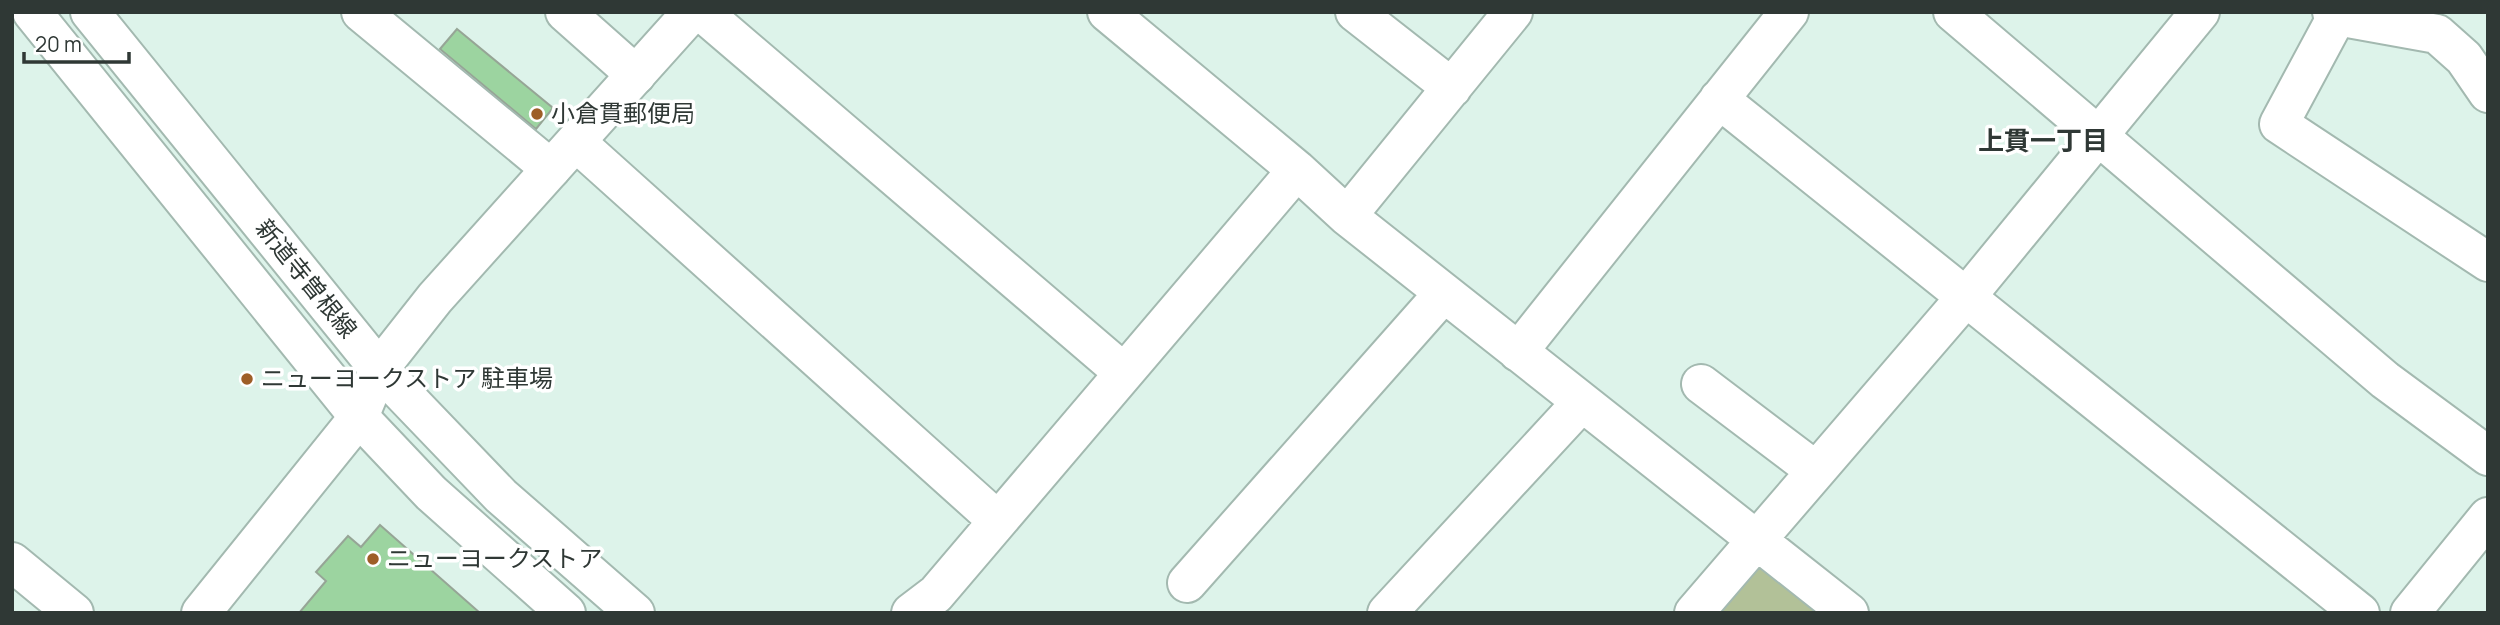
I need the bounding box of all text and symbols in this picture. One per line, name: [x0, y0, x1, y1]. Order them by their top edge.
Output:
scale bar: [24, 21, 130, 65]
text: 20 m: [35, 30, 82, 58]
place label: 小倉貫郵便局: [551, 96, 695, 129]
marker: 小倉貫郵便局: [529, 106, 545, 122]
district label: 上貫一丁目: [1978, 122, 2108, 158]
street label: 新道寺曽根線: [249, 212, 365, 344]
place label: ニューヨークストア 駐車場: [261, 361, 553, 394]
marker: ニューヨークストア 駐車場: [239, 371, 255, 387]
place label: ニューヨークストア: [387, 541, 602, 574]
marker: ニューヨークストア: [365, 551, 381, 567]

